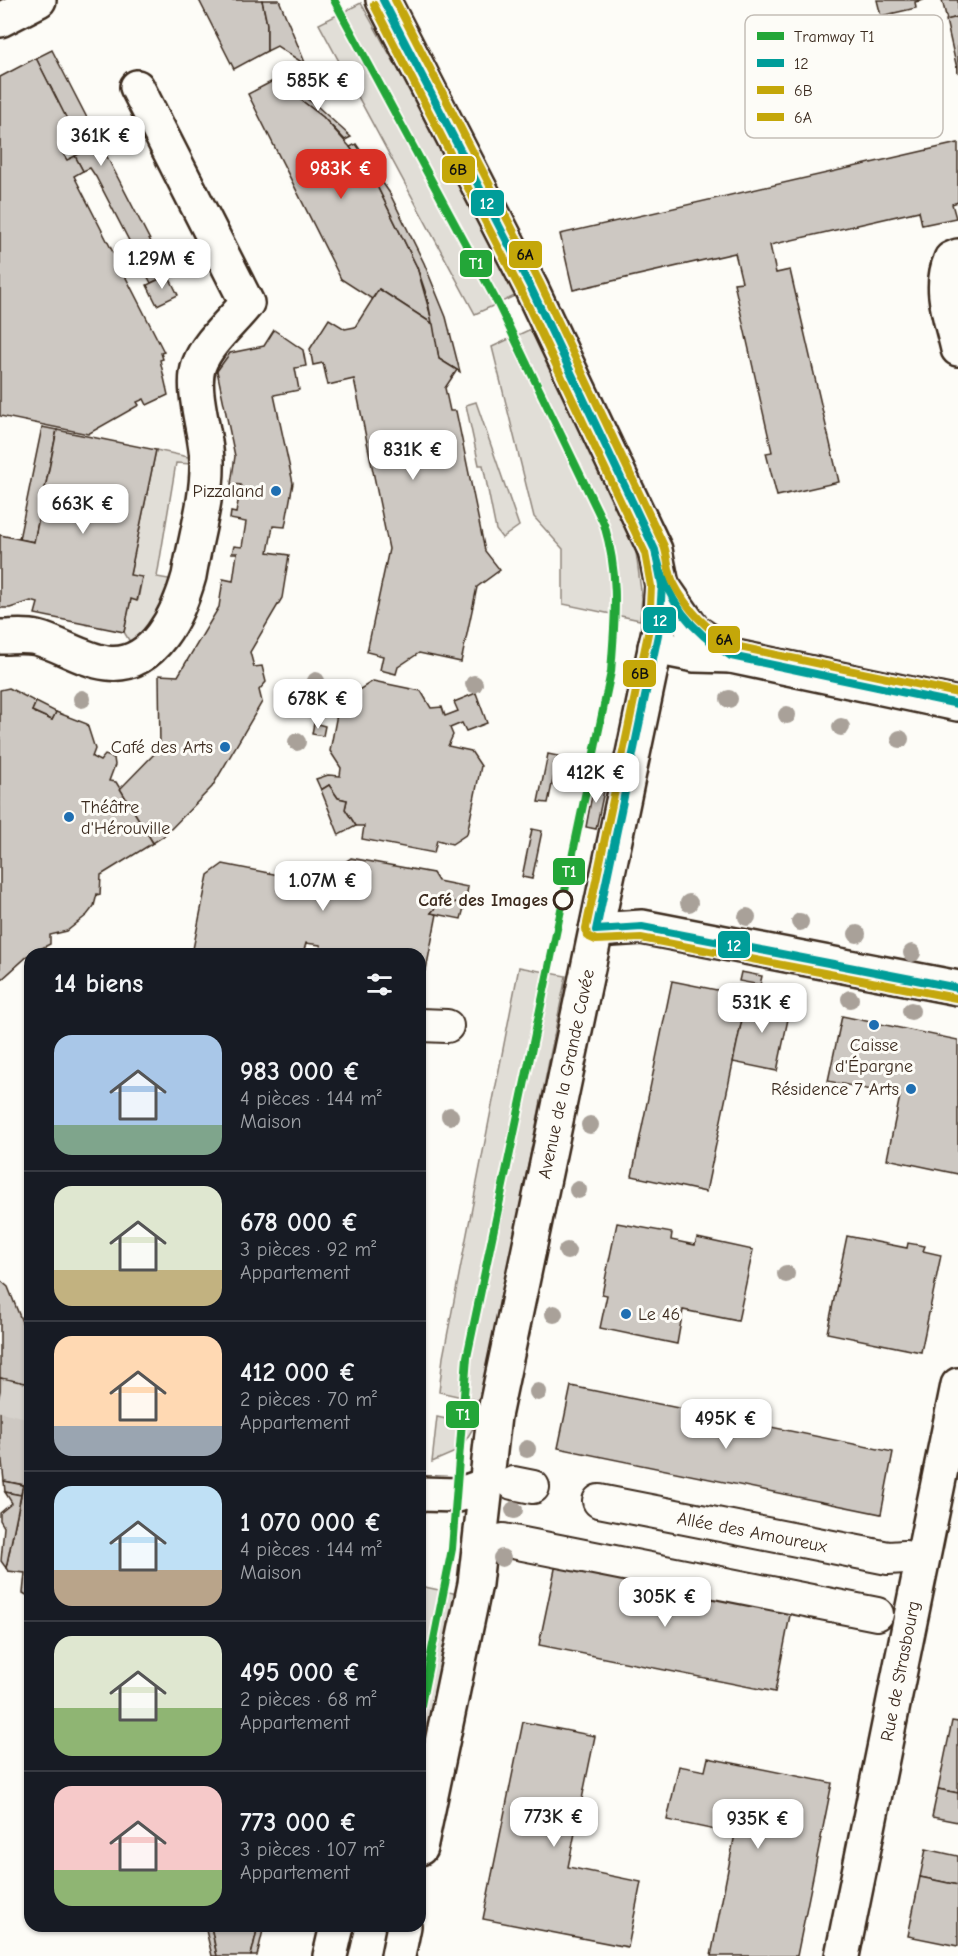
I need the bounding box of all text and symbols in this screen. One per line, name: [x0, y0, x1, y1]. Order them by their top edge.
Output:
legend: [745, 15, 943, 138]
text: Tramway T1: [794, 28, 875, 46]
text: 12: [794, 55, 809, 73]
pin: 585K €: [269, 61, 367, 112]
text: 585K €: [286, 69, 350, 92]
text: 6B: [794, 82, 813, 100]
text: 6A: [794, 109, 812, 127]
pin: 361K €: [52, 116, 150, 167]
text: 361K €: [71, 124, 131, 147]
pin: 983K €: [292, 149, 390, 200]
line badge: 6B: [441, 155, 476, 184]
text: 983K €: [310, 157, 372, 180]
text: 6B: [449, 161, 467, 179]
line badge: 12: [470, 189, 505, 217]
text: 12: [480, 195, 494, 213]
pin: 1.29M €: [107, 239, 217, 290]
line badge: 6A: [508, 240, 543, 269]
text: 6A: [516, 246, 534, 264]
text: 1.29M €: [128, 247, 196, 270]
line badge: T1: [459, 249, 493, 278]
text: T1: [469, 255, 483, 273]
pin: 831K €: [364, 430, 462, 481]
text: 831K €: [383, 438, 443, 461]
place label: Pizzaland: [193, 481, 264, 502]
pin: 663K €: [34, 484, 132, 535]
marker: Pizzaland: [269, 484, 283, 498]
text: 663K €: [52, 492, 114, 515]
line badge: 12: [642, 606, 677, 634]
text: 12: [653, 612, 667, 630]
line badge: 6A: [707, 625, 741, 654]
text: 6A: [715, 631, 733, 649]
line badge: 6B: [622, 659, 657, 688]
text: 6B: [631, 665, 649, 683]
pin: 678K €: [269, 679, 367, 730]
text: 678K €: [287, 687, 349, 710]
place label: Café des Arts: [111, 737, 213, 758]
marker: Café des Arts: [218, 740, 232, 754]
pin: 412K €: [547, 753, 645, 804]
text: 412K €: [566, 761, 626, 784]
place label: Théâtre d'Hérouville: [81, 797, 170, 839]
marker: Théâtre d'Hérouville: [62, 810, 76, 824]
line badge: T1: [552, 857, 586, 886]
pin: 1.07M €: [268, 861, 378, 912]
text: T1: [562, 863, 576, 881]
text: 1.07M €: [289, 869, 357, 892]
place label: Café des Images: [418, 890, 548, 911]
marker: Café des Images: [553, 890, 573, 910]
line badge: 12: [717, 930, 751, 959]
text: 12: [727, 937, 741, 955]
street label: Avenue de la Grande Cavée: [534, 967, 599, 1181]
icon: filters: [363, 968, 396, 1001]
text: 14 biens: [54, 969, 143, 999]
pin: 531K €: [713, 983, 811, 1034]
text: 531K €: [732, 991, 792, 1014]
marker: Caisse d'Épargne: [867, 1018, 881, 1032]
place label: Caisse d'Épargne: [835, 1035, 913, 1077]
text: 983 000 €: [240, 1057, 361, 1087]
icon: home: [102, 1059, 174, 1131]
place label: Résidence 7 Arts: [771, 1079, 899, 1100]
marker: Résidence 7 Arts: [904, 1082, 918, 1096]
text: 4 pièces · 144 m²: [240, 1087, 382, 1110]
text: Maison: [240, 1110, 302, 1133]
text: 678 000 €: [240, 1208, 359, 1238]
icon: home: [102, 1210, 174, 1282]
text: 3 pièces · 92 m²: [240, 1238, 376, 1261]
text: Appartement: [240, 1261, 350, 1284]
place label: Le 46: [638, 1304, 680, 1325]
marker: Le 46: [619, 1307, 633, 1321]
text: 412 000 €: [240, 1358, 356, 1388]
icon: home: [102, 1360, 174, 1432]
text: 2 pièces · 70 m²: [240, 1388, 377, 1411]
pin: 495K €: [677, 1399, 775, 1450]
line badge: T1: [445, 1400, 480, 1429]
text: T1: [456, 1406, 470, 1424]
text: 495K €: [695, 1407, 757, 1430]
text: Appartement: [240, 1411, 350, 1434]
text: 1 070 000 €: [240, 1508, 382, 1538]
street label: Allée des Amoureux: [675, 1508, 829, 1557]
icon: home: [102, 1510, 174, 1582]
text: 4 pièces · 144 m²: [240, 1538, 382, 1561]
text: Maison: [240, 1561, 302, 1584]
pin: 305K €: [616, 1577, 714, 1628]
text: 305K €: [633, 1585, 697, 1608]
street label: Rue de Strasbourg: [877, 1599, 924, 1743]
text: 495 000 €: [240, 1658, 361, 1688]
icon: home: [102, 1660, 174, 1732]
text: 2 pièces · 68 m²: [240, 1688, 377, 1711]
text: Appartement: [240, 1711, 350, 1734]
pin: 773K €: [505, 1797, 603, 1848]
pin: 935K €: [709, 1799, 807, 1850]
text: 773K €: [524, 1805, 584, 1828]
text: 935K €: [726, 1807, 790, 1830]
text: 773 000 €: [240, 1808, 357, 1838]
icon: home: [102, 1810, 174, 1882]
text: 3 pièces · 107 m²: [240, 1838, 385, 1861]
text: Appartement: [240, 1861, 350, 1884]

